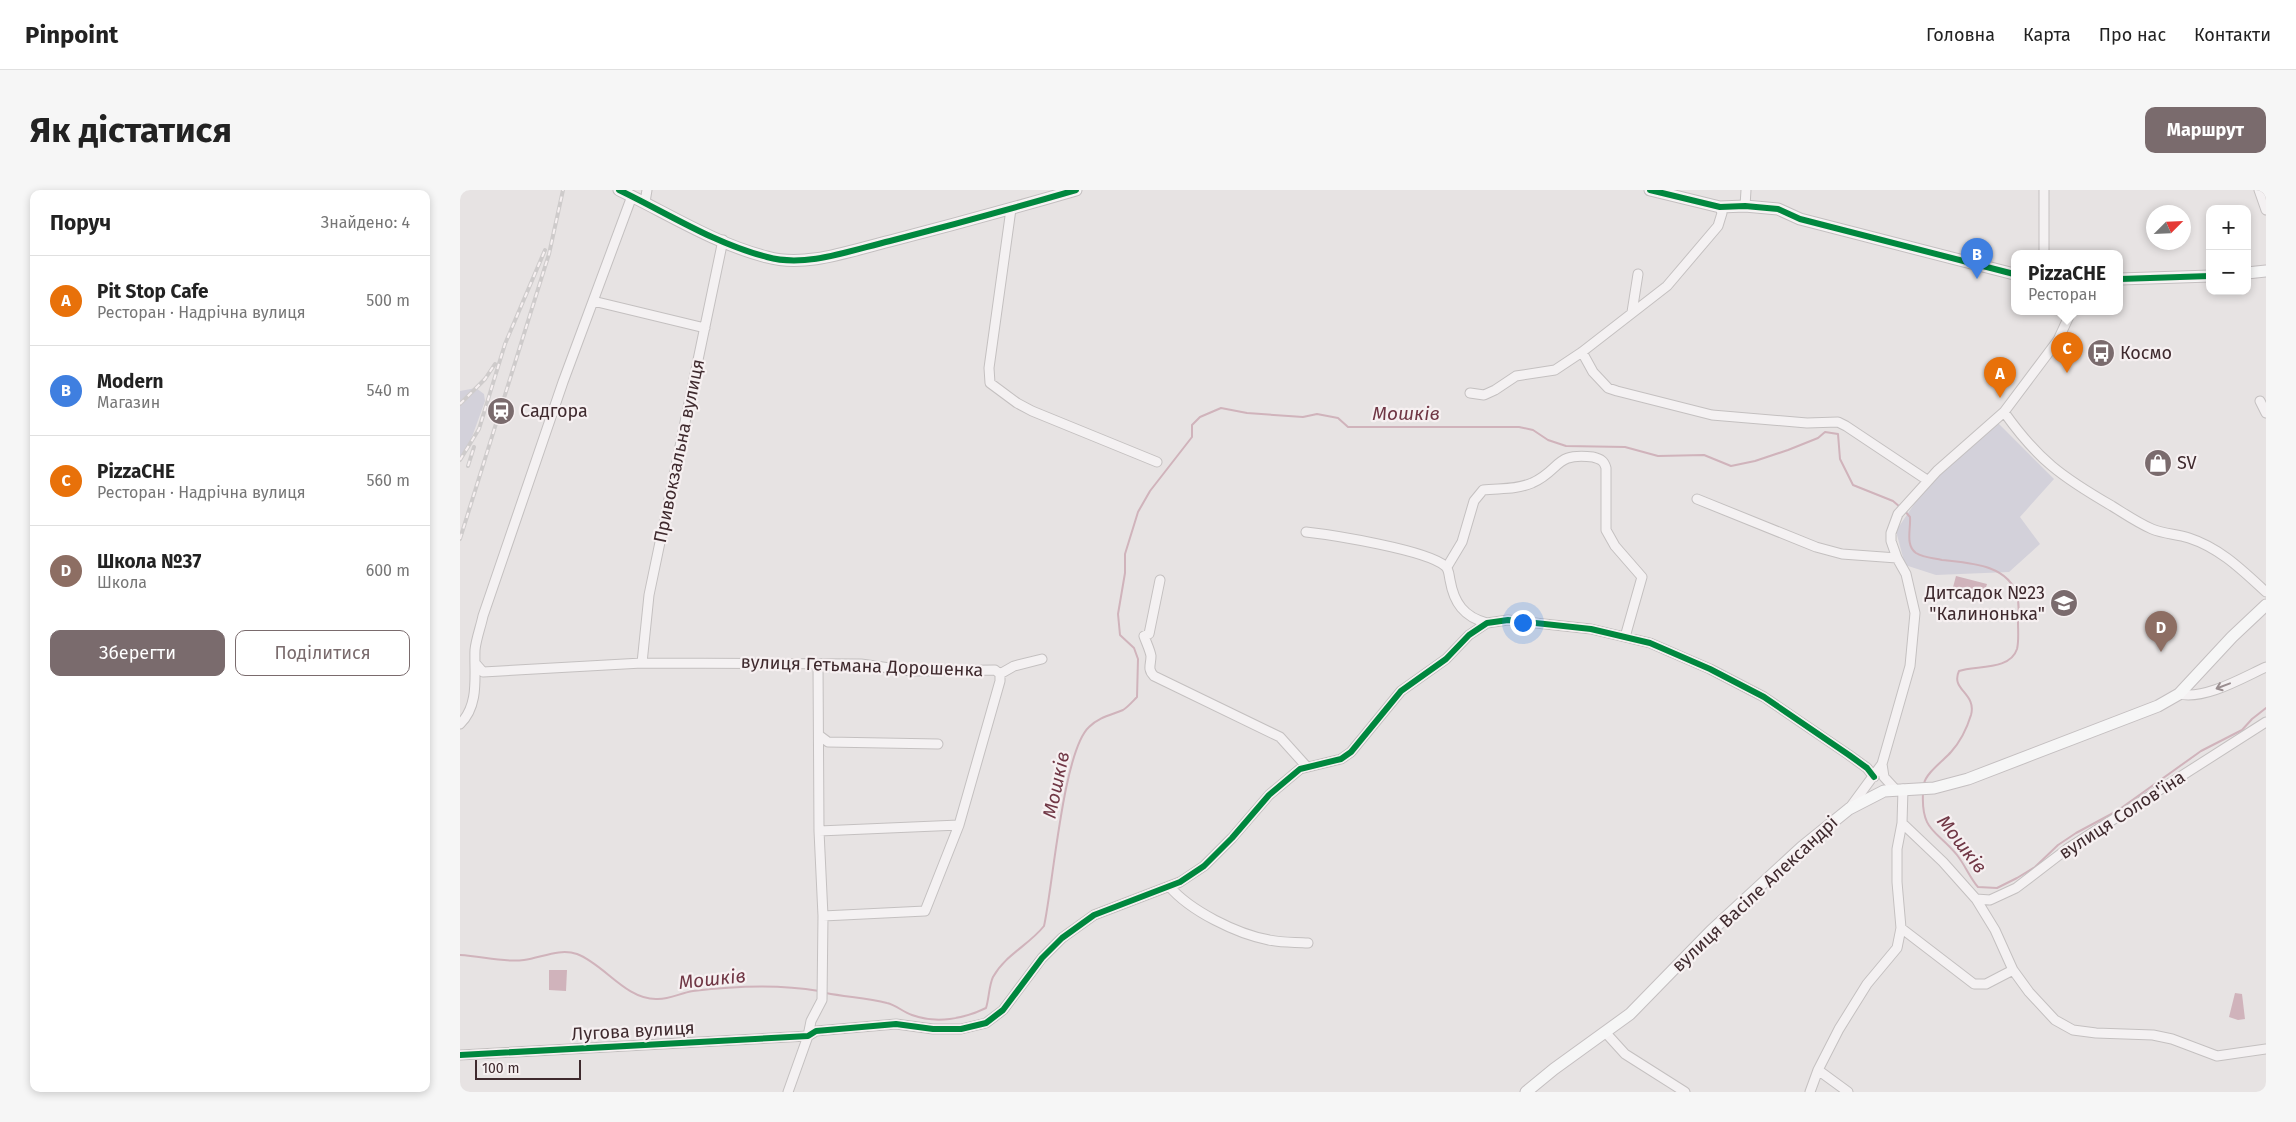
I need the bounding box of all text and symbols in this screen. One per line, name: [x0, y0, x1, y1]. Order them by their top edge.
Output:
text: Pinpoint: [25, 21, 118, 49]
text: Головна: [1926, 24, 1995, 46]
text: Карта: [2023, 24, 2071, 46]
text: Про нас: [2099, 24, 2166, 46]
text: Контакти: [2194, 24, 2271, 46]
button: Маршрут: [2145, 107, 2266, 153]
text: Як дістатися: [30, 109, 232, 151]
north arrow: [2146, 205, 2191, 250]
map controls: [2206, 205, 2251, 295]
button: +: [2206, 205, 2251, 250]
text: Поруч: [50, 210, 111, 236]
text: Знайдено: 4: [321, 213, 410, 232]
pin: B: [1961, 238, 1993, 279]
popup: [2011, 250, 2123, 315]
button: −: [2206, 250, 2251, 295]
text: PizzaCHE: [2028, 262, 2106, 285]
text: Pit Stop Cafe: [97, 280, 209, 303]
text: Ресторан: [2028, 285, 2097, 304]
text: A: [61, 291, 71, 310]
text: 500 m: [366, 291, 410, 310]
text: Ресторан · Надрічна вулиця: [97, 303, 305, 322]
pin: C: [2051, 332, 2083, 373]
bus stop icon: Космо: [2086, 338, 2116, 368]
place label: Космо: [2120, 342, 2172, 364]
street label: Привокзальна вулиця: [649, 357, 709, 545]
pin: A: [1984, 357, 2016, 398]
text: Modern: [97, 370, 164, 393]
text: B: [61, 381, 71, 400]
text: 540 m: [367, 381, 410, 400]
text: Магазин: [97, 393, 160, 412]
station icon: Садгора: [486, 396, 516, 426]
place label: Садгора: [520, 400, 588, 422]
water label: Мошків: [1372, 402, 1440, 425]
shop icon: SV: [2143, 448, 2173, 478]
place label: SV: [2177, 452, 2196, 474]
text: PizzaCHE: [97, 460, 175, 483]
text: C: [61, 471, 71, 490]
text: 560 m: [367, 471, 410, 490]
text: Ресторан · Надрічна вулиця: [97, 483, 305, 502]
text: Школа №37: [97, 550, 201, 573]
text: D: [61, 561, 71, 580]
text: 600 m: [366, 561, 410, 580]
text: Школа: [97, 573, 147, 592]
place label: Дитсадок №23 "Калинонька": [1924, 582, 2045, 625]
school or university icon: Дитсадок №23 "Калинонька": [2049, 588, 2079, 618]
your location: [1510, 610, 1536, 636]
pin: D: [2145, 611, 2177, 652]
button: Зберегти: [50, 630, 225, 676]
button: Поділитися: [235, 630, 410, 676]
street label: вулиця Гетьмана Дорошенка: [740, 651, 984, 681]
one-way arrow: [2216, 682, 2232, 691]
water label: Мошків: [1038, 750, 1074, 820]
street label: вулиця Солов'їна: [2055, 766, 2189, 864]
water label: Мошків: [1932, 810, 1992, 878]
street label: вулиця Васіле Александрі: [1668, 811, 1842, 977]
water label: Мошків: [677, 964, 747, 994]
street label: Лугова вулиця: [571, 1017, 695, 1045]
scale bar: [475, 1057, 581, 1080]
text: 100 m: [482, 1060, 519, 1077]

